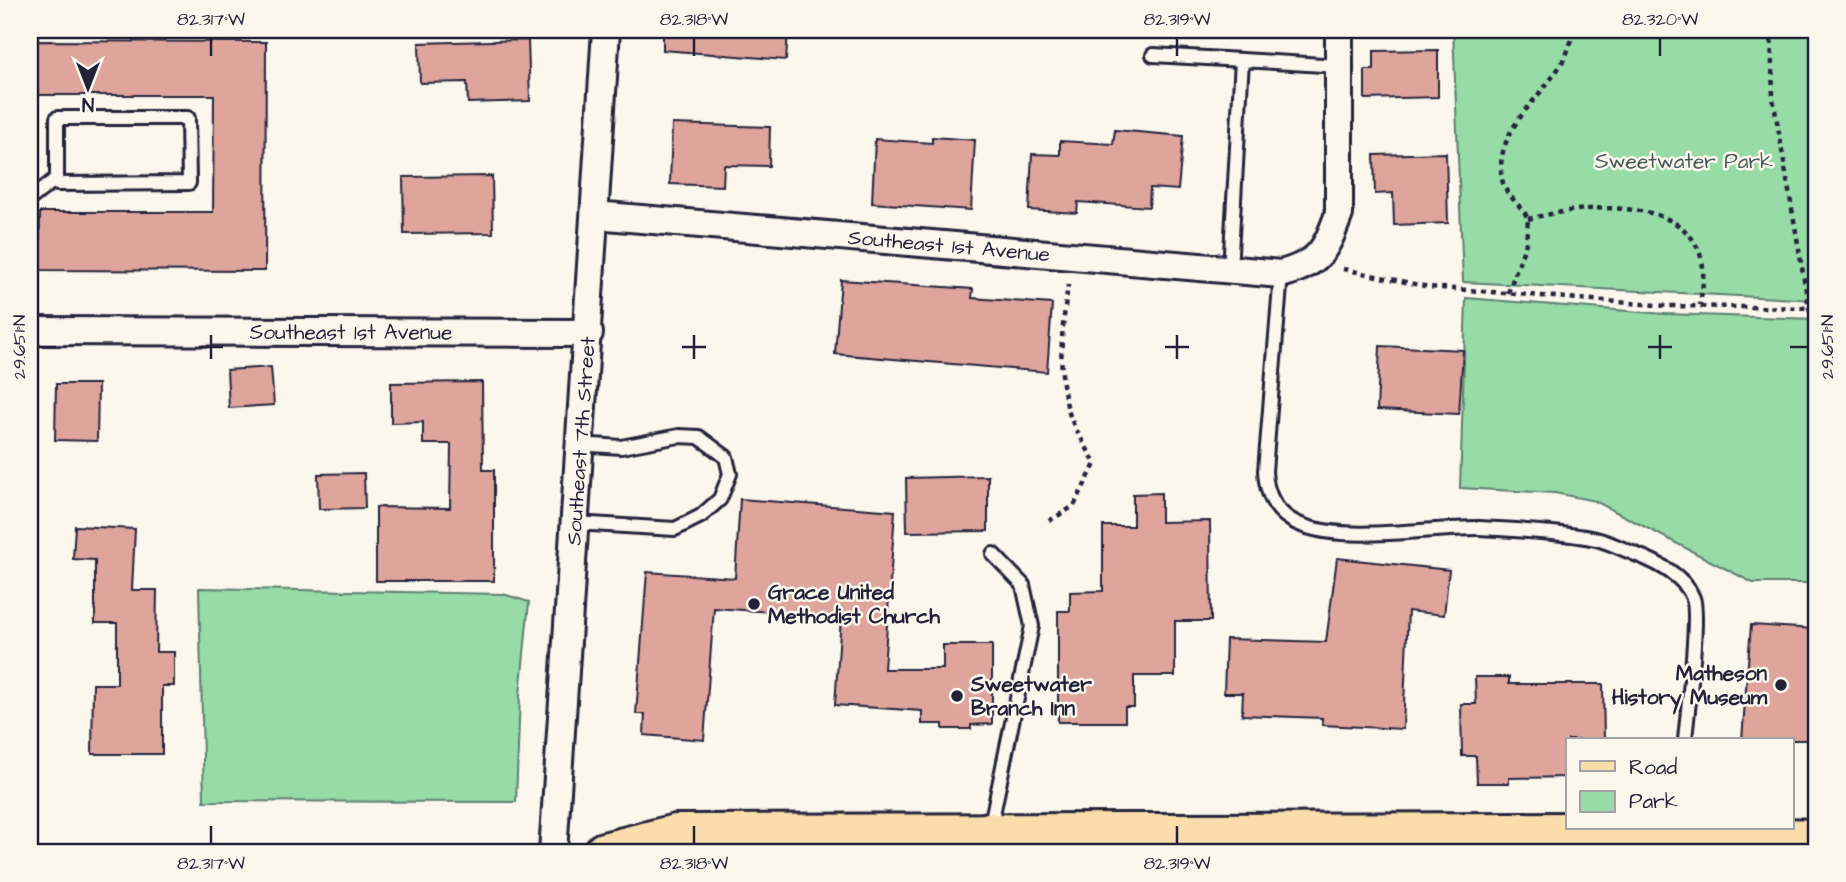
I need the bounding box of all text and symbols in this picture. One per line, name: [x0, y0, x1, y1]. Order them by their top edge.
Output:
text: 82.317°W: [177, 7, 245, 32]
text: 82.318°W: [660, 7, 728, 32]
text: 82.319°W: [1143, 7, 1211, 32]
text: 82.320°W: [1622, 7, 1698, 32]
north arrow: [52, 52, 122, 122]
text: N: [82, 90, 94, 117]
park label: Sweetwater Park: [1595, 147, 1773, 176]
street label: Southeast 1st Avenue: [847, 223, 1051, 269]
text: 29.651°N: [7, 315, 32, 379]
text: 29.651°N: [1815, 315, 1840, 379]
street label: Southeast 1st Avenue: [250, 318, 452, 347]
street label: Southeast 7th Street: [559, 335, 603, 546]
place label: Grace United Methodist Church: [768, 578, 941, 631]
marker: Grace United Methodist Church: [746, 596, 762, 612]
place label: Matheson History Museum: [1612, 659, 1768, 715]
place label: Sweetwater Branch Inn: [970, 670, 1092, 723]
marker: Matheson History Museum: [1773, 677, 1789, 693]
marker: Sweetwater Branch Inn: [949, 688, 965, 704]
legend: [1566, 738, 1794, 830]
text: Road: [1629, 753, 1677, 782]
text: Park: [1629, 787, 1678, 816]
text: 82.317°W: [177, 851, 245, 876]
text: 82.318°W: [660, 851, 728, 876]
text: 82.319°W: [1143, 851, 1211, 876]

